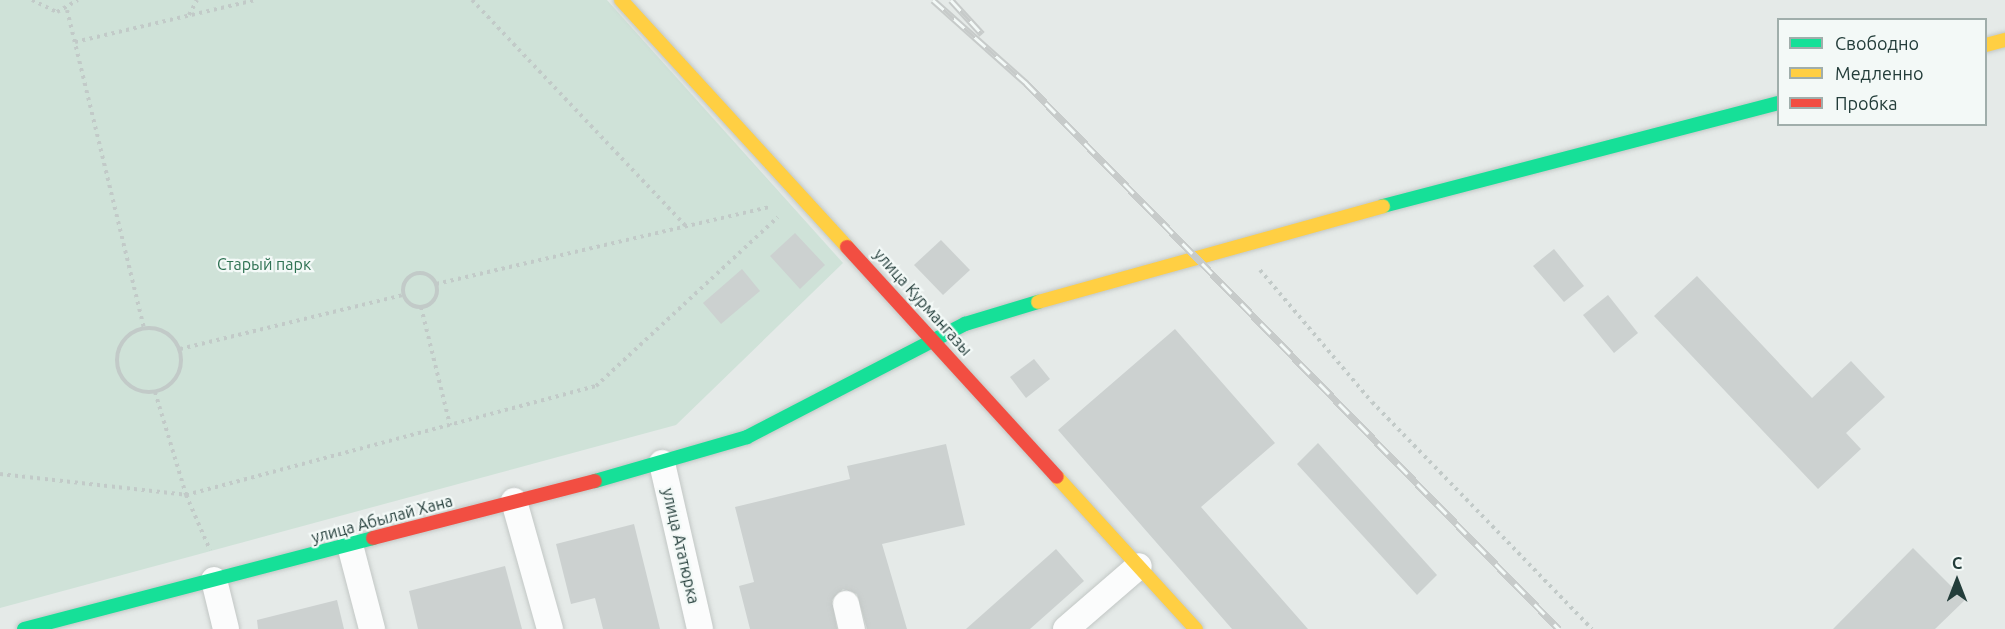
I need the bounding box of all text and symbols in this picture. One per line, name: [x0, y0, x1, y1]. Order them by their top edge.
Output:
legend: [1777, 18, 1987, 126]
text: Свободно: [1835, 33, 1919, 53]
text: Медленно: [1835, 63, 1924, 83]
text: Пробка: [1835, 93, 1898, 113]
street label: улица Курмангазы: [870, 245, 976, 359]
park label: Старый парк: [217, 254, 311, 274]
street label: улица Ататюрка: [658, 486, 704, 606]
street label: улица Абылай Хана: [309, 491, 455, 547]
north arrow: [1927, 551, 1987, 611]
text: С: [1952, 554, 1962, 572]

